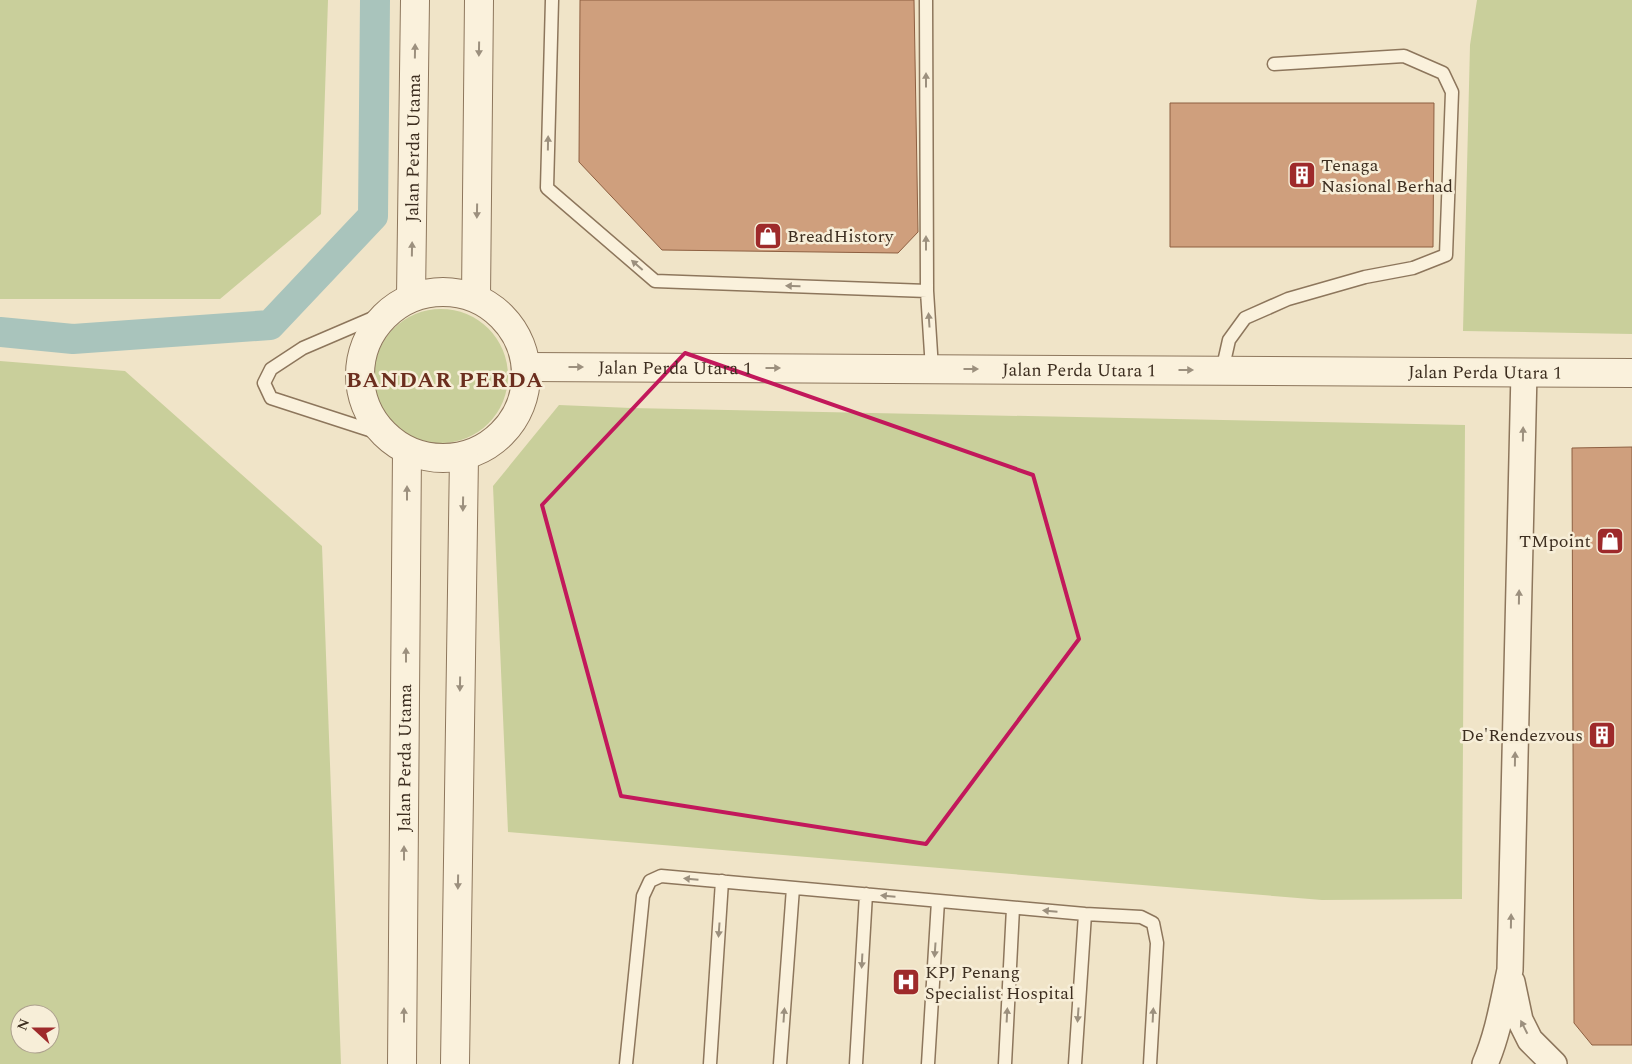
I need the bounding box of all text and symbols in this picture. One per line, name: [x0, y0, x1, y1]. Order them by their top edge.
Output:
one-way arrow: [475, 41, 483, 57]
one-way arrow: [411, 43, 419, 59]
one-way arrow: [922, 72, 930, 88]
street label: Jalan Perda Utama: [399, 73, 428, 222]
one-way arrow: [545, 135, 553, 151]
place label: Tenaga Nasional Berhad: [1321, 152, 1453, 200]
building icon: Tenaga Nasional Berhad: [1287, 160, 1317, 190]
one-way arrow: [473, 203, 481, 219]
shop icon: BreadHistory: [753, 221, 783, 251]
place label: BreadHistory: [787, 223, 895, 250]
one-way arrow: [922, 234, 930, 250]
one-way arrow: [408, 240, 416, 256]
one-way arrow: [631, 259, 643, 271]
one-way arrow: [785, 282, 801, 290]
one-way arrow: [924, 312, 932, 328]
street label: Jalan Perda Utara 1: [598, 354, 752, 382]
street label: Jalan Perda Utara 1: [1002, 357, 1156, 384]
street label: Jalan Perda Utara 1: [1408, 359, 1562, 387]
one-way arrow: [568, 363, 584, 371]
district label: BANDAR PERDA: [346, 364, 544, 397]
one-way arrow: [765, 364, 781, 372]
one-way arrow: [963, 365, 979, 373]
one-way arrow: [1178, 367, 1194, 375]
one-way arrow: [1519, 426, 1527, 442]
one-way arrow: [403, 485, 411, 501]
one-way arrow: [459, 497, 467, 513]
shop icon: TMpoint: [1595, 526, 1625, 556]
place label: TMpoint: [1519, 528, 1591, 555]
one-way arrow: [1515, 588, 1523, 604]
one-way arrow: [402, 647, 410, 663]
one-way arrow: [456, 677, 464, 693]
street label: Jalan Perda Utama: [391, 683, 419, 832]
building icon: De'Rendezvous: [1587, 720, 1617, 750]
place label: De'Rendezvous: [1461, 722, 1583, 749]
one-way arrow: [1511, 751, 1519, 767]
one-way arrow: [401, 845, 409, 861]
one-way arrow: [454, 874, 462, 890]
one-way arrow: [683, 874, 699, 882]
one-way arrow: [880, 892, 896, 900]
one-way arrow: [1042, 907, 1058, 915]
one-way arrow: [1507, 913, 1515, 929]
one-way arrow: [714, 922, 722, 938]
one-way arrow: [930, 942, 938, 958]
one-way arrow: [857, 953, 865, 969]
place label: KPJ Penang Specialist Hospital: [925, 959, 1074, 1007]
hospital icon: KPJ Penang Specialist Hospital: [891, 967, 921, 997]
north arrow: [10, 1004, 60, 1054]
one-way arrow: [400, 1007, 408, 1023]
one-way arrow: [780, 1007, 788, 1023]
one-way arrow: [1004, 1007, 1012, 1023]
one-way arrow: [1149, 1007, 1157, 1023]
one-way arrow: [1074, 1008, 1082, 1024]
text: N: [11, 1015, 35, 1034]
one-way arrow: [1519, 1020, 1527, 1034]

